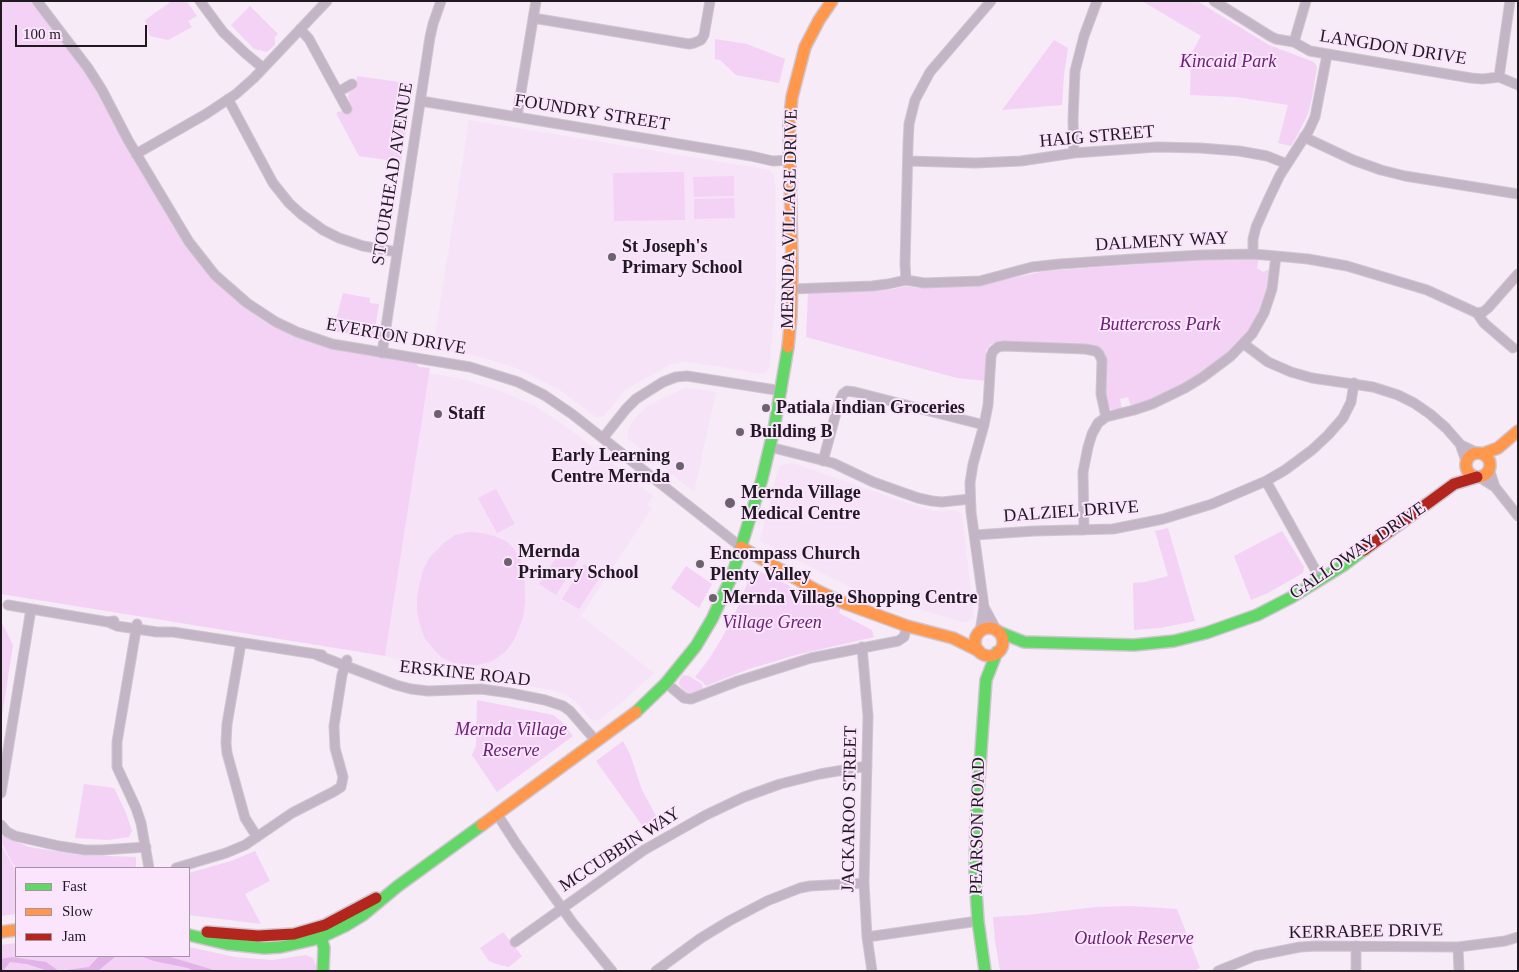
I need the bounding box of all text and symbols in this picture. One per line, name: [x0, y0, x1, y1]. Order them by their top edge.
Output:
scale bar: [18, 15, 150, 47]
text: 100 m: [23, 26, 61, 42]
street label: LANGDON DRIVE: [1318, 26, 1468, 70]
park label: Kincaid Park: [1180, 51, 1276, 73]
street label: STOURHEAD AVENUE: [368, 81, 418, 267]
street label: FOUNDRY STREET: [513, 90, 671, 136]
street label: MERNDA VILLAGE DRIVE: [777, 109, 803, 329]
street label: HAIG STREET: [1039, 121, 1155, 153]
street label: DALMENY WAY: [1095, 228, 1229, 256]
place label: St Joseph's Primary School: [622, 236, 742, 278]
marker: St Joseph's Primary School: [606, 251, 618, 263]
street label: EVERTON DRIVE: [324, 314, 468, 360]
park label: Buttercross Park: [1099, 314, 1221, 336]
place label: Patiala Indian Groceries: [776, 397, 965, 419]
marker: Patiala Indian Groceries: [760, 402, 772, 414]
place label: Staff: [448, 403, 485, 425]
marker: Staff: [432, 408, 444, 420]
place label: Building B: [750, 421, 833, 443]
marker: Building B: [734, 426, 746, 438]
place label: Early Learning Centre Mernda: [551, 445, 670, 488]
marker: Early Learning Centre Mernda: [674, 460, 686, 472]
place label: Mernda Village Medical Centre: [741, 482, 861, 524]
marker: Mernda Village Medical Centre: [723, 496, 737, 510]
street label: DALZIEL DRIVE: [1003, 497, 1139, 527]
street label: GALLOWAY DRIVE: [1286, 497, 1430, 605]
place label: Mernda Primary School: [518, 541, 638, 584]
place label: Encompass Church Plenty Valley: [710, 543, 860, 586]
marker: Mernda Primary School: [502, 556, 514, 568]
marker: Encompass Church Plenty Valley: [694, 558, 706, 570]
place label: Mernda Village Shopping Centre: [723, 587, 978, 609]
marker: Mernda Village Shopping Centre: [707, 592, 719, 604]
park label: Village Green: [722, 612, 822, 634]
street label: ERSKINE ROAD: [398, 656, 532, 692]
park label: Mernda Village Reserve: [455, 719, 567, 762]
street label: JACKAROO STREET: [838, 726, 862, 892]
street label: PEARSON ROAD: [966, 757, 990, 895]
street label: MCCUBBIN WAY: [555, 803, 685, 897]
legend: [15, 867, 190, 957]
text: Fast: [62, 878, 87, 894]
text: Slow: [62, 903, 93, 919]
street label: KERRABEE DRIVE: [1289, 920, 1443, 944]
text: Jam: [62, 928, 86, 944]
park label: Outlook Reserve: [1074, 928, 1194, 950]

